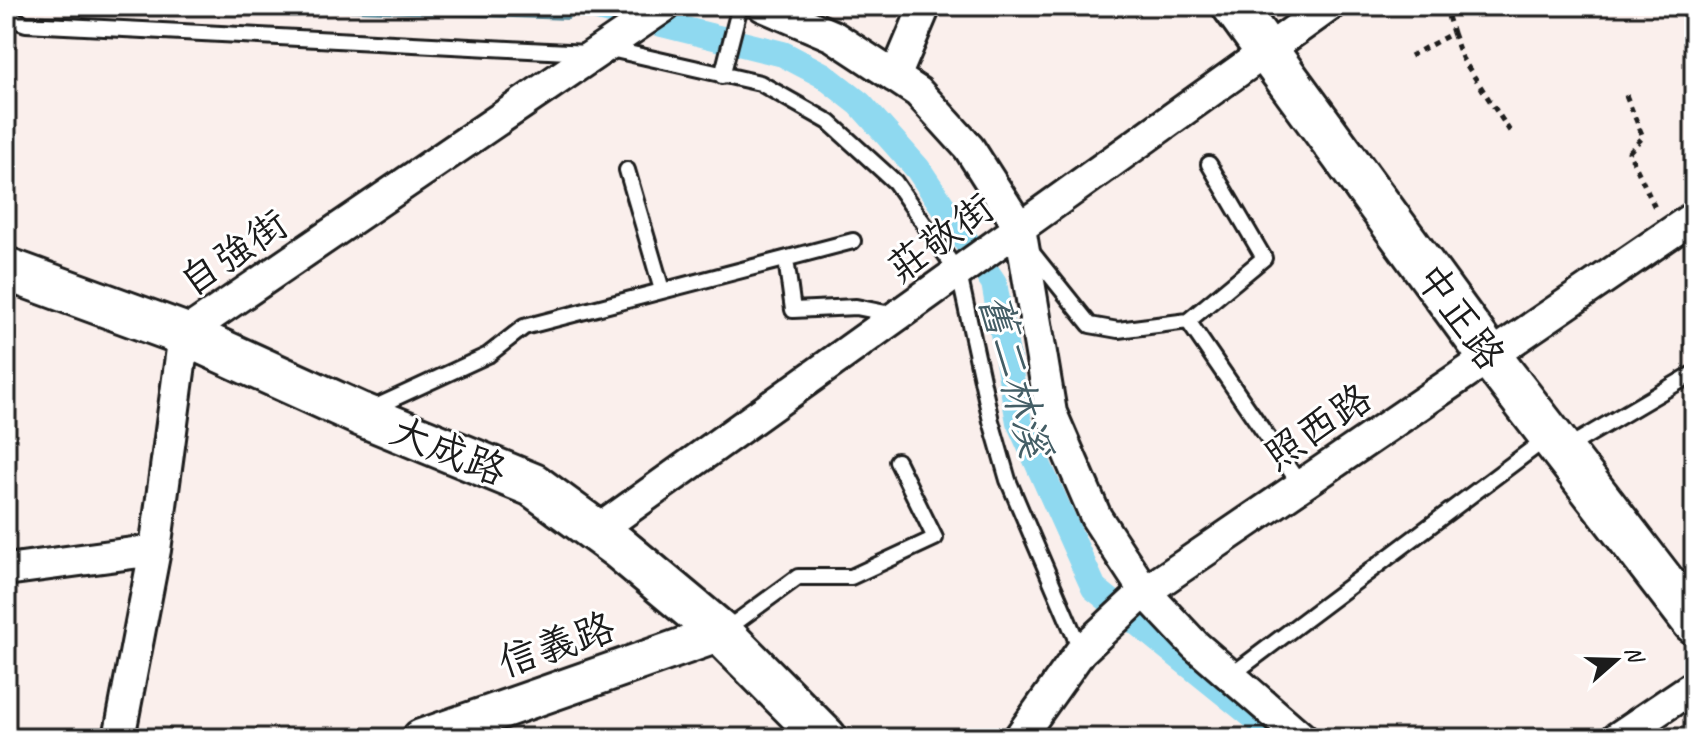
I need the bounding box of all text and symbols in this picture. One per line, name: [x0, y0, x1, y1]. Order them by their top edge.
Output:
street label: 莊敬街: [877, 182, 1004, 293]
street label: 自強街: [170, 199, 297, 307]
street label: 中正路: [1405, 253, 1516, 380]
water label: 舊二林溪: [967, 287, 1062, 465]
street label: 照西路: [1254, 373, 1381, 481]
street label: 大成路: [384, 405, 514, 497]
street label: 信義路: [491, 602, 621, 688]
north arrow: [1576, 620, 1656, 700]
text: N: [1618, 642, 1650, 668]

